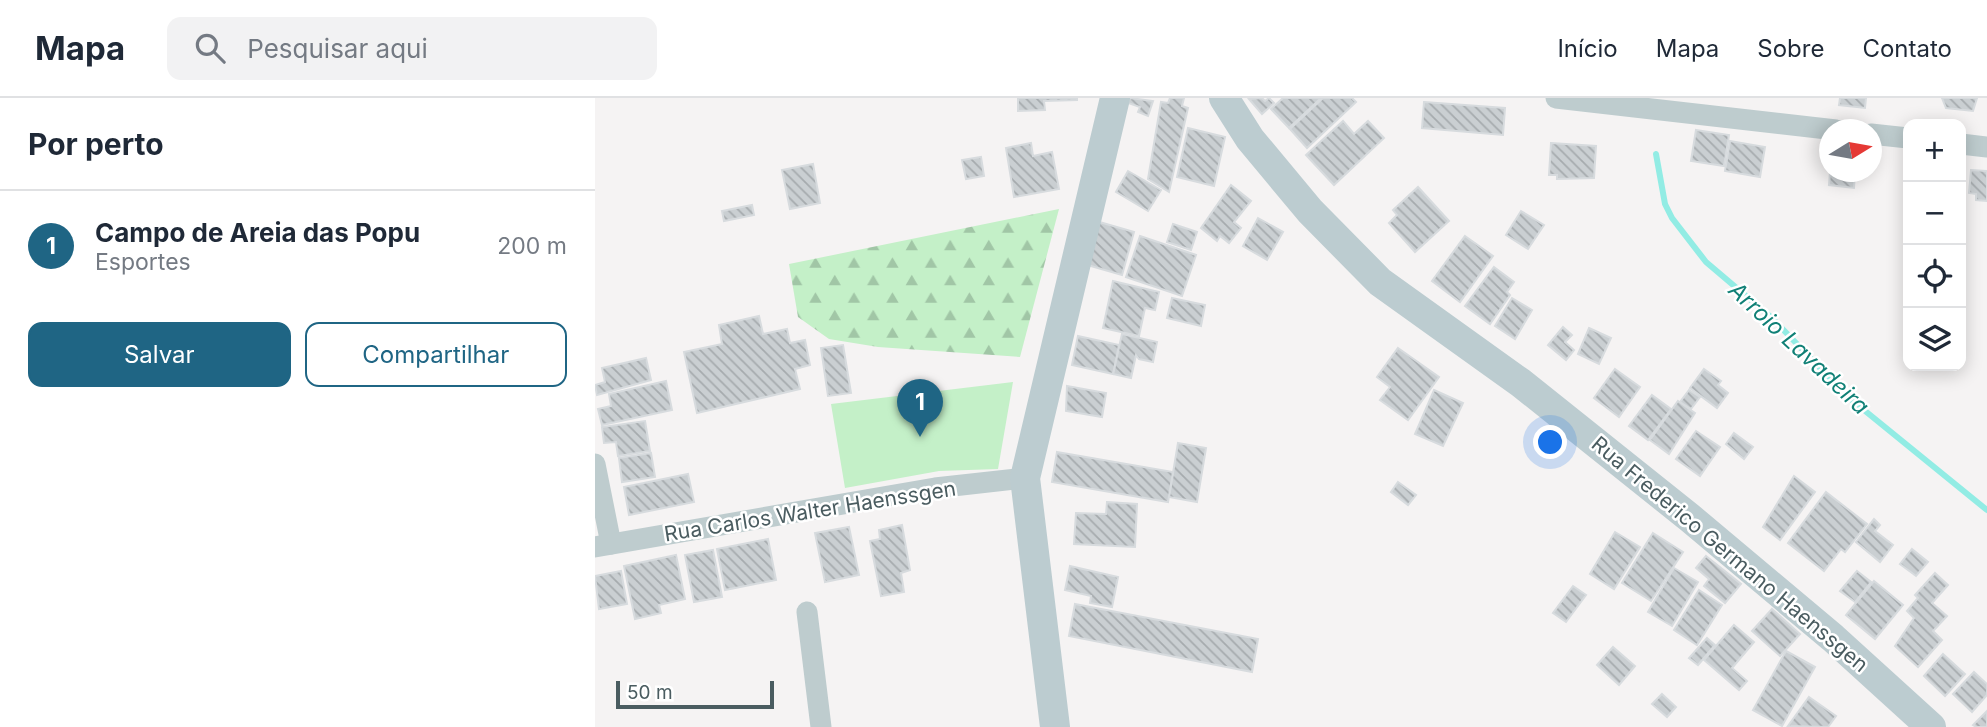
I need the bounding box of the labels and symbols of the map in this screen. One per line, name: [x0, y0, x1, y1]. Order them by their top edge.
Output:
north arrow: [1819, 119, 1882, 182]
water label: Arroio Lavadeira: [1722, 275, 1875, 420]
pin: 1: [897, 379, 943, 437]
your location: [1533, 425, 1567, 459]
street label: Rua Frederico Germano Haenssgen: [1587, 431, 1873, 677]
street label: Rua Carlos Walter Haenssgen: [662, 476, 958, 546]
scale bar: [616, 678, 773, 710]

